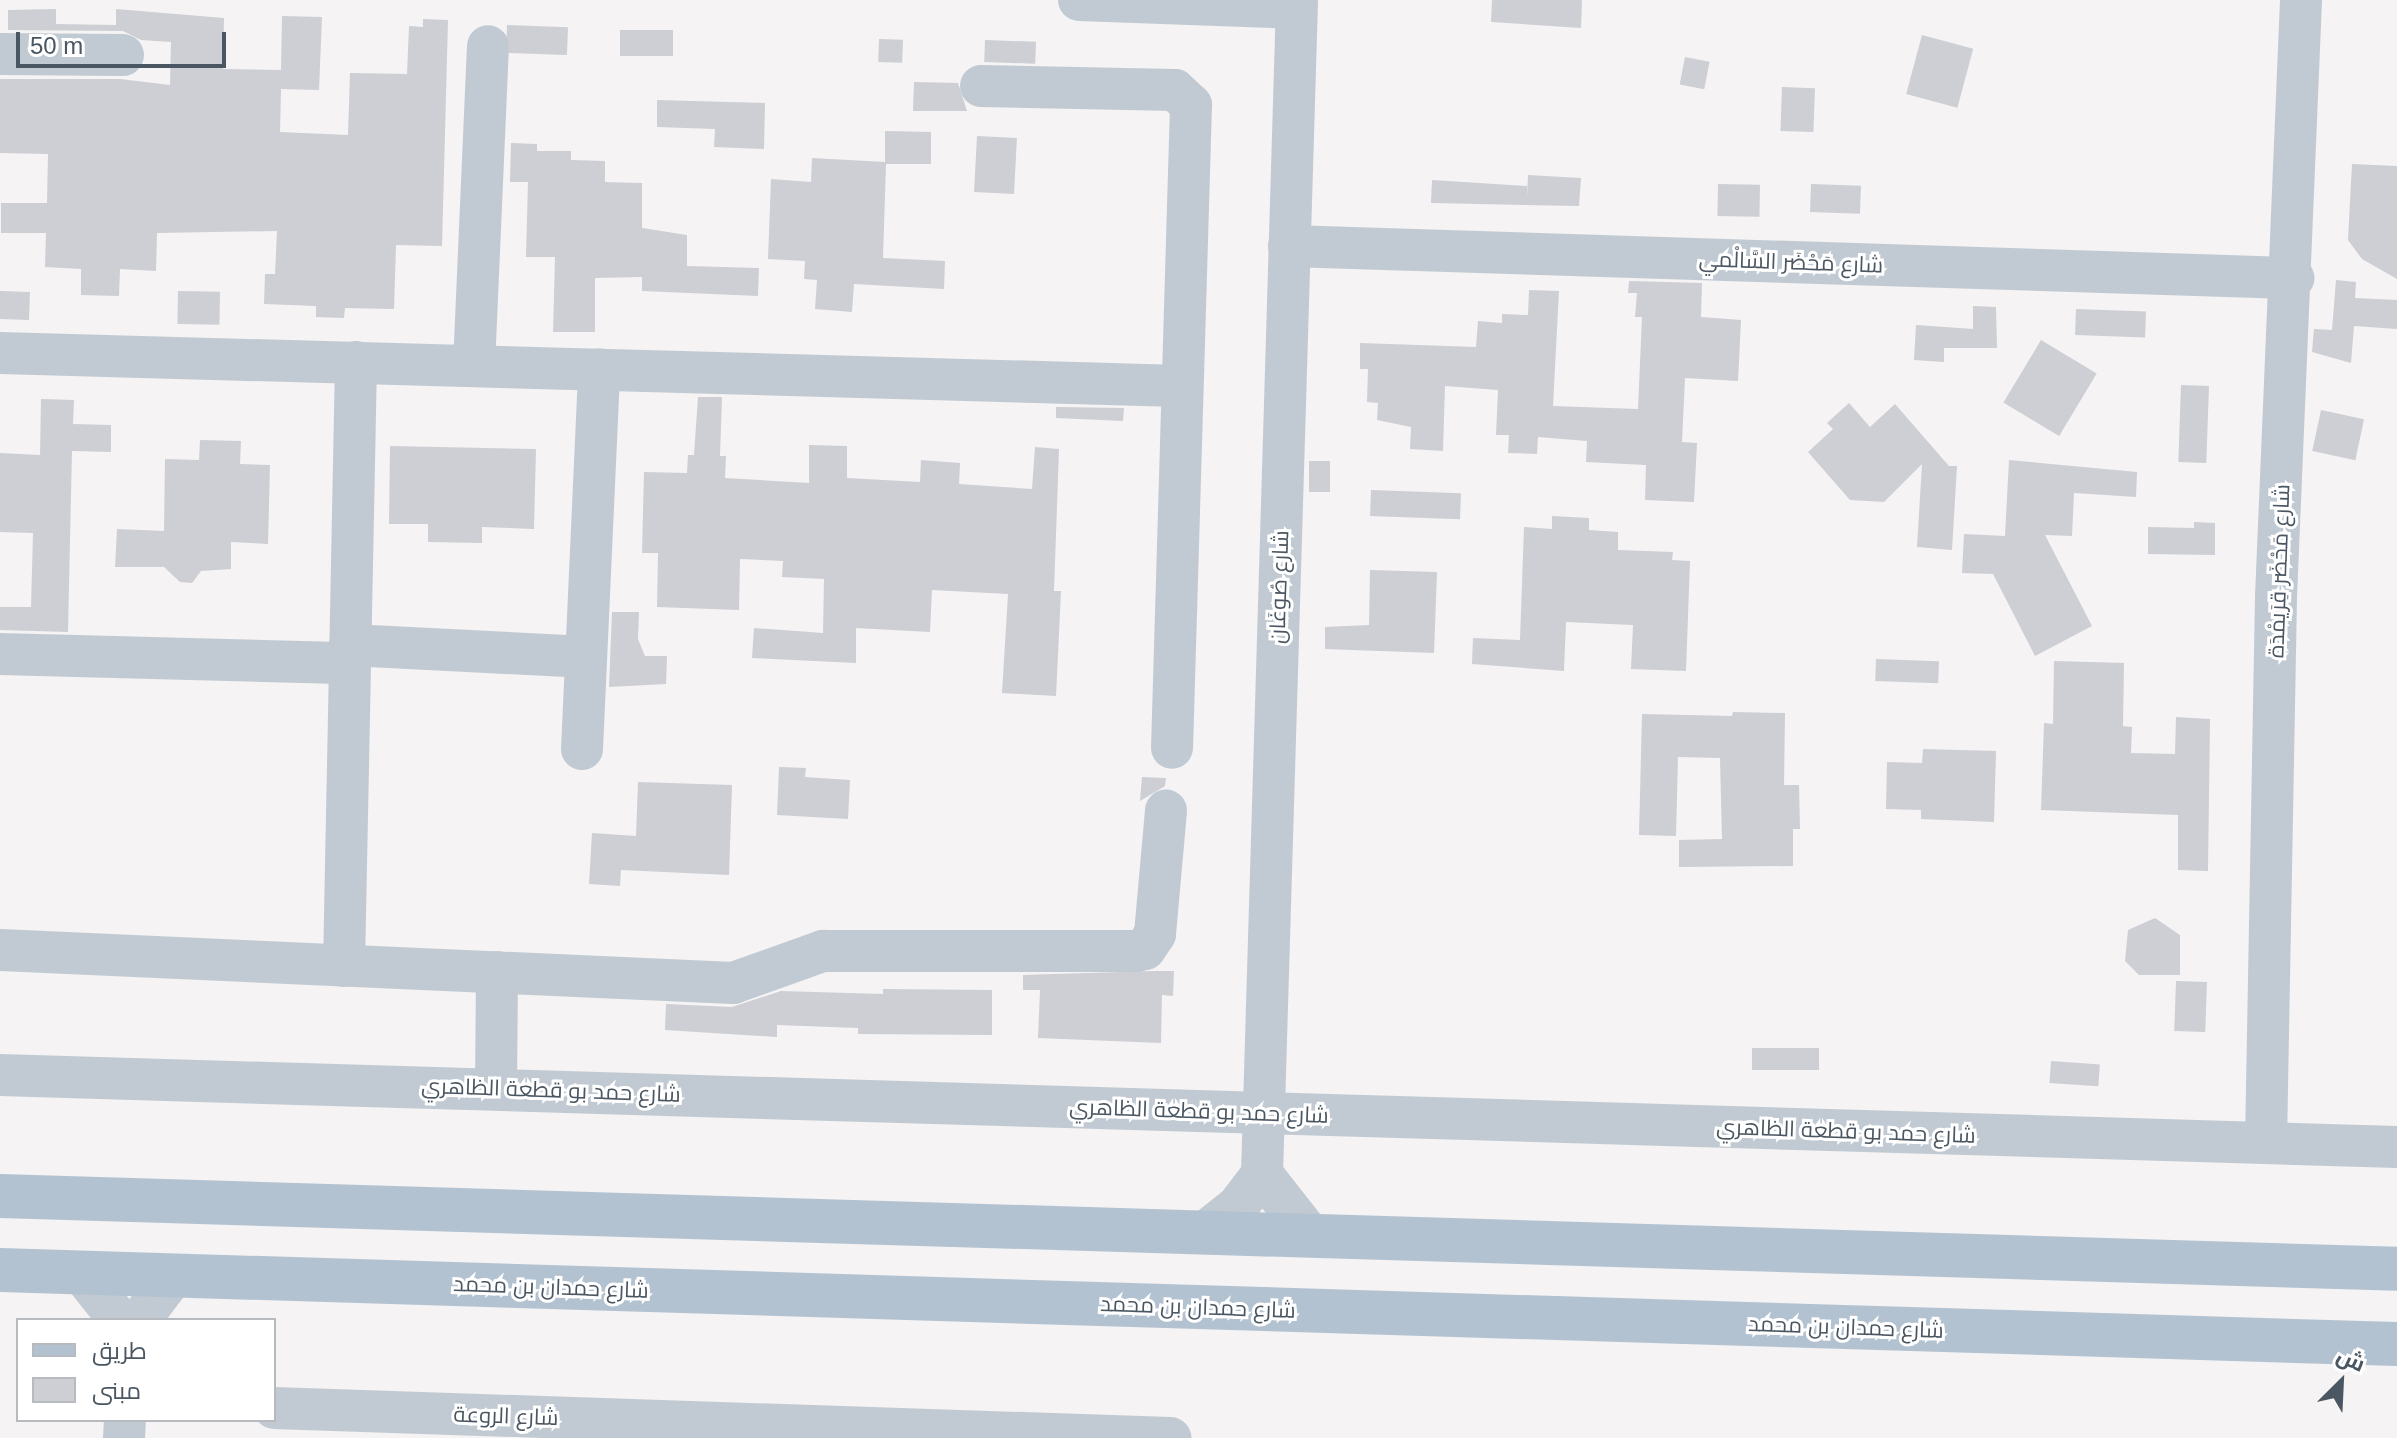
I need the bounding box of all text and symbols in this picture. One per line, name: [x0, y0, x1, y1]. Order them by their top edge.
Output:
scale bar: [20, 16, 230, 66]
text: 50 m: [30, 32, 83, 59]
street label: شارع مَحْضَر السَّالْمي: [1698, 246, 1884, 278]
street label: شارع مَحْضَر قِرَيمْدَة: [2263, 484, 2295, 658]
street label: شارع صُوغَان: [1264, 530, 1294, 644]
street label: شارع حمد بو قطعة الظاهري: [421, 1072, 681, 1108]
street label: شارع حمد بو قطعة الظاهري: [1069, 1093, 1329, 1129]
street label: شارع حمد بو قطعة الظاهري: [1716, 1113, 1976, 1149]
street label: شارع حمدان بن محمد: [453, 1270, 649, 1304]
street label: شارع حمدان بن محمد: [1100, 1290, 1296, 1324]
street label: شارع حمدان بن محمد: [1748, 1310, 1944, 1344]
legend: [16, 1318, 276, 1422]
text: طريق: [92, 1337, 147, 1364]
north arrow: [2301, 1342, 2381, 1422]
text: ش: [2333, 1342, 2369, 1377]
text: مبنى: [92, 1377, 141, 1404]
street label: شارع الروعة: [453, 1401, 559, 1431]

